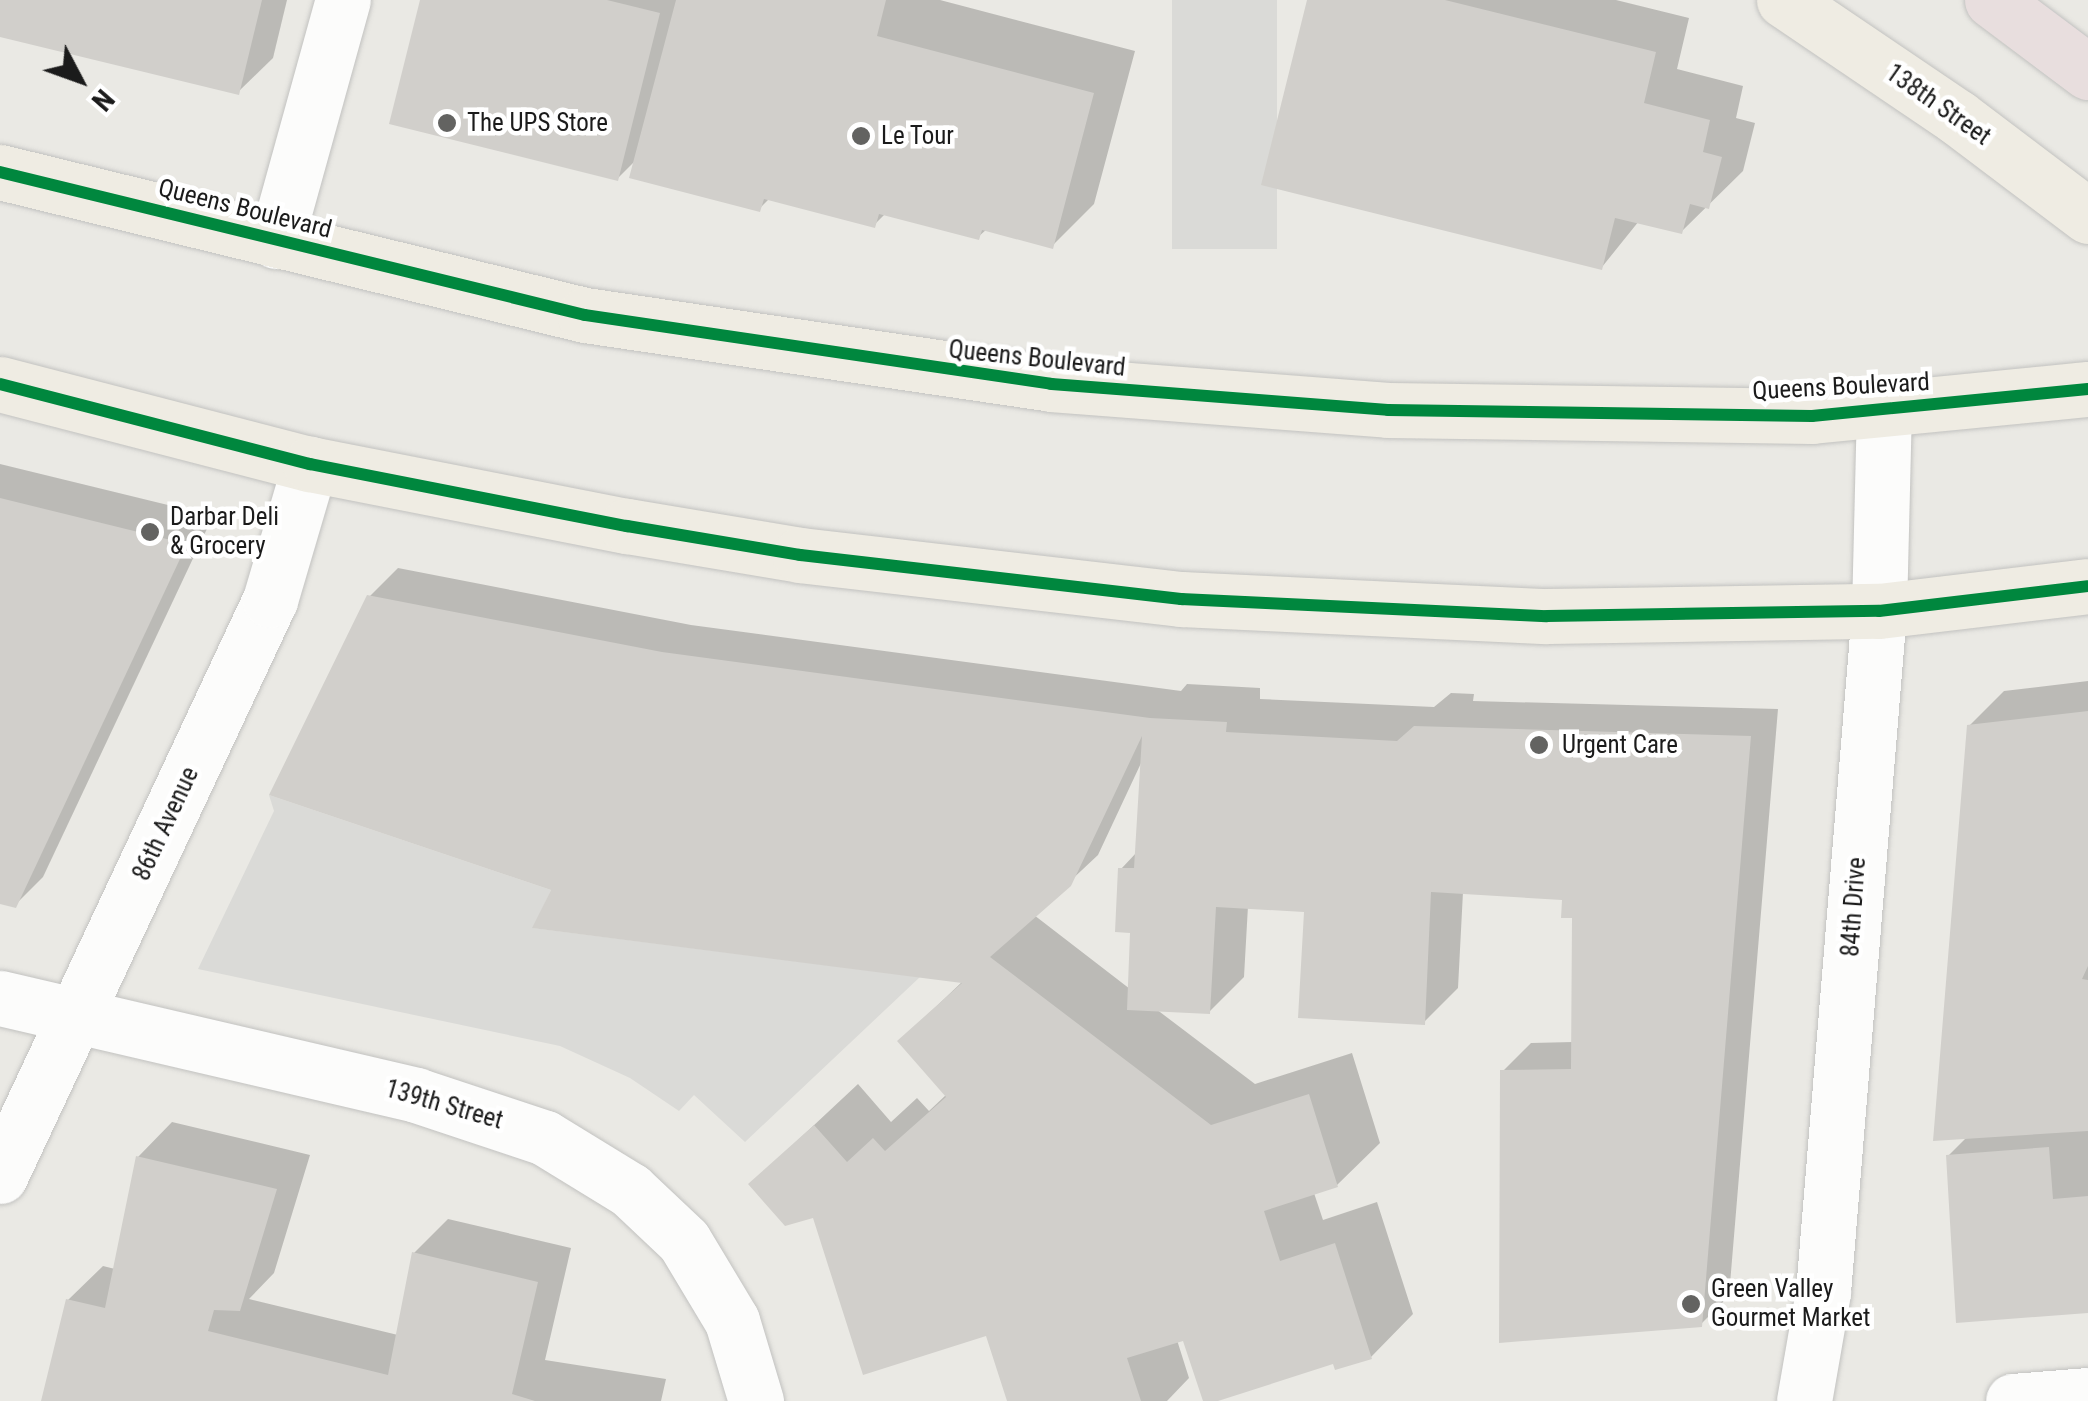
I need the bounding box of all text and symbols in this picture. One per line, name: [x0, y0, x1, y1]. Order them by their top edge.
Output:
north arrow: [30, 30, 130, 130]
street label: 138th Street: [1880, 58, 1996, 152]
text: N: [85, 83, 121, 117]
place label: The UPS Store: [467, 108, 608, 138]
marker: The UPS Store: [436, 112, 458, 134]
place label: Le Tour: [881, 121, 954, 151]
marker: Le Tour: [850, 125, 872, 147]
street label: Queens Boulevard: [155, 173, 335, 245]
street label: Queens Boulevard: [947, 335, 1127, 383]
street label: Queens Boulevard: [1752, 367, 1930, 407]
place label: Darbar Deli & Grocery: [170, 503, 279, 562]
marker: Darbar Deli & Grocery: [139, 521, 161, 543]
place label: Urgent Care: [1562, 730, 1678, 760]
marker: Urgent Care: [1526, 732, 1552, 758]
street label: 86th Avenue: [127, 762, 205, 886]
street label: 84th Drive: [1836, 856, 1872, 958]
street label: 139th Street: [382, 1074, 506, 1136]
place label: Green Valley Gourmet Market: [1711, 1275, 1870, 1334]
marker: Green Valley Gourmet Market: [1680, 1293, 1702, 1315]

